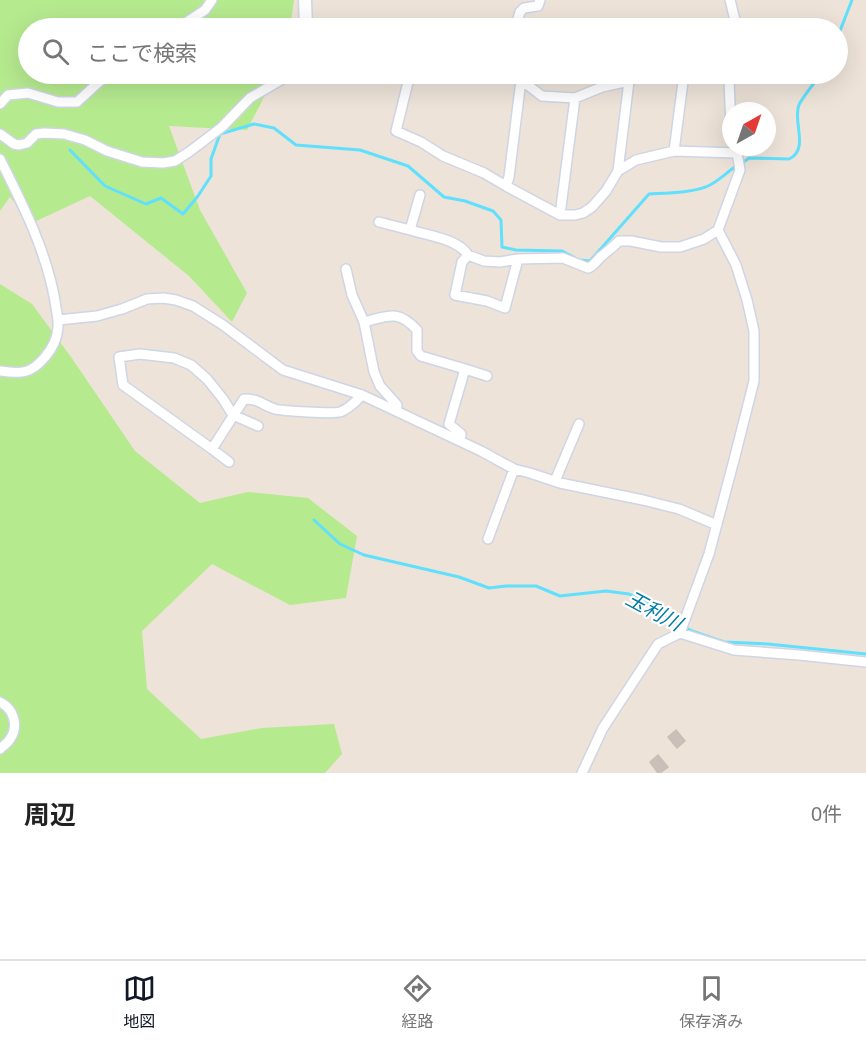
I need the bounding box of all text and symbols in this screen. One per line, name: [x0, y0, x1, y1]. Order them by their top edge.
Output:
search box: [18, 18, 848, 84]
icon: search: [39, 35, 72, 68]
text: ここで検索: [87, 41, 197, 66]
north arrow: [722, 102, 776, 156]
water label: 玉利川: [622, 587, 687, 636]
text: 周辺: [24, 800, 76, 830]
text: 0件: [811, 803, 842, 825]
tab: 地図: [123, 972, 156, 1032]
tab: 経路: [401, 972, 434, 1032]
tab: 保存済み: [679, 972, 743, 1032]

